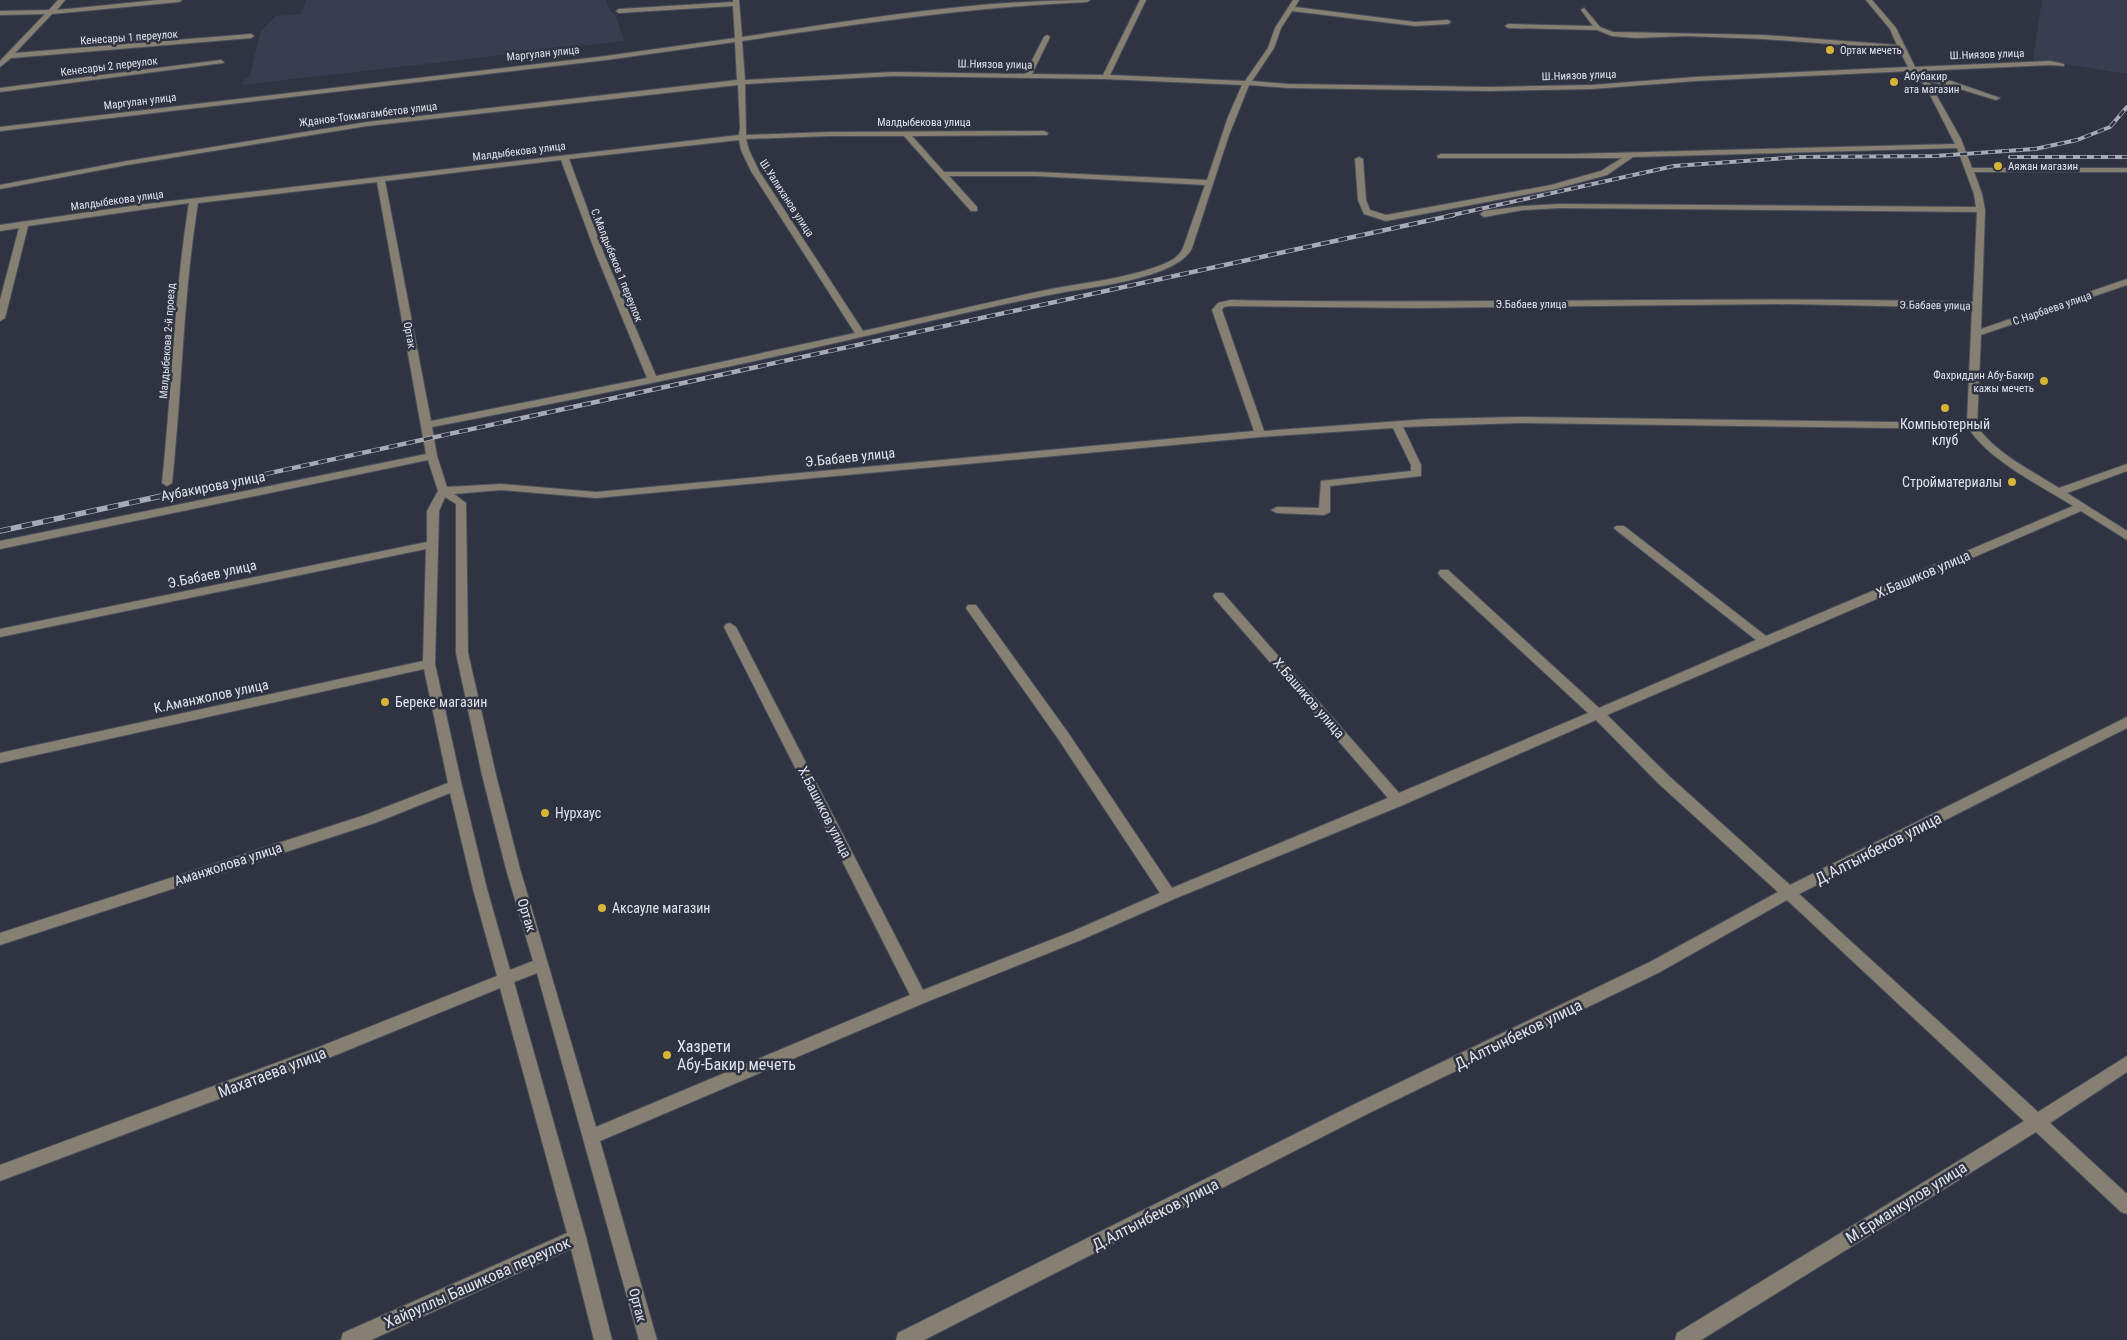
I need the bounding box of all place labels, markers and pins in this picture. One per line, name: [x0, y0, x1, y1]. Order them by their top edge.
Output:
marker: Ортак мечеть: [1824, 44, 1836, 56]
place label: Ортак мечеть: [1840, 44, 1902, 57]
place label: Абубакир ата магазин: [1904, 70, 1959, 96]
marker: Абубакир ата магазин: [1888, 76, 1900, 88]
marker: Аяжан магазин: [1992, 160, 2004, 172]
place label: Аяжан магазин: [2008, 160, 2078, 173]
place label: Фахриддин Абу-Бакир кажы мечеть: [1933, 369, 2034, 395]
marker: Фахриддин Абу-Бакир кажы мечеть: [2038, 375, 2050, 387]
marker: Компьютерный клуб: [1939, 402, 1951, 414]
place label: Компьютерный клуб: [1900, 416, 1990, 448]
place label: Стройматериалы: [1902, 474, 2002, 490]
marker: Стройматериалы: [2006, 476, 2018, 488]
place label: Береке магазин: [395, 694, 487, 710]
marker: Береке магазин: [379, 696, 391, 708]
place label: Нурхаус: [555, 805, 601, 821]
marker: Нурхаус: [539, 807, 551, 819]
place label: Аксауле магазин: [612, 900, 710, 916]
marker: Аксауле магазин: [596, 902, 608, 914]
place label: Хазрети Абу-Бакир мечеть: [677, 1037, 796, 1074]
marker: Хазрети Абу-Бакир мечеть: [661, 1049, 673, 1061]

